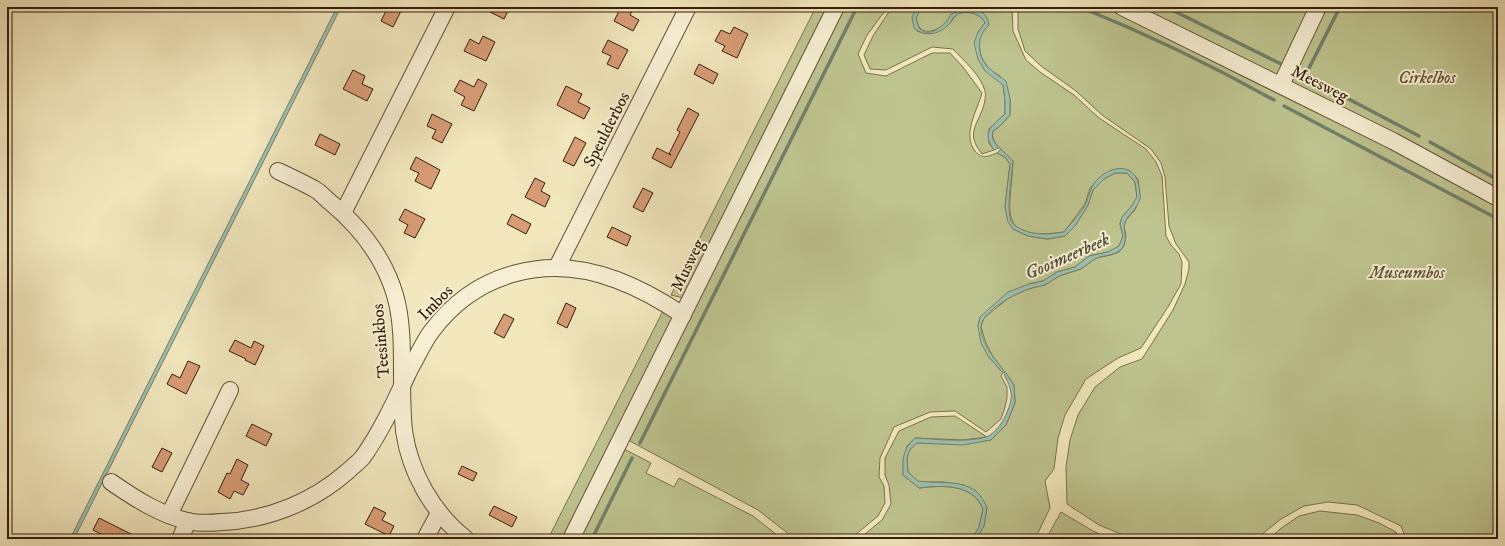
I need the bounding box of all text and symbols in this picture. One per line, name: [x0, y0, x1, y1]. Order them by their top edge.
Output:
street label: Meesweg: [1287, 60, 1352, 108]
park label: Cirkelbos: [1398, 67, 1456, 89]
street label: Speulderbos: [579, 88, 635, 171]
water label: Gooimeerbeek: [1022, 228, 1114, 285]
street label: Musweg: [666, 235, 710, 295]
park label: Museumbos: [1368, 262, 1445, 284]
street label: Imbos: [413, 280, 458, 325]
street label: Teesinkbos: [367, 303, 395, 379]

